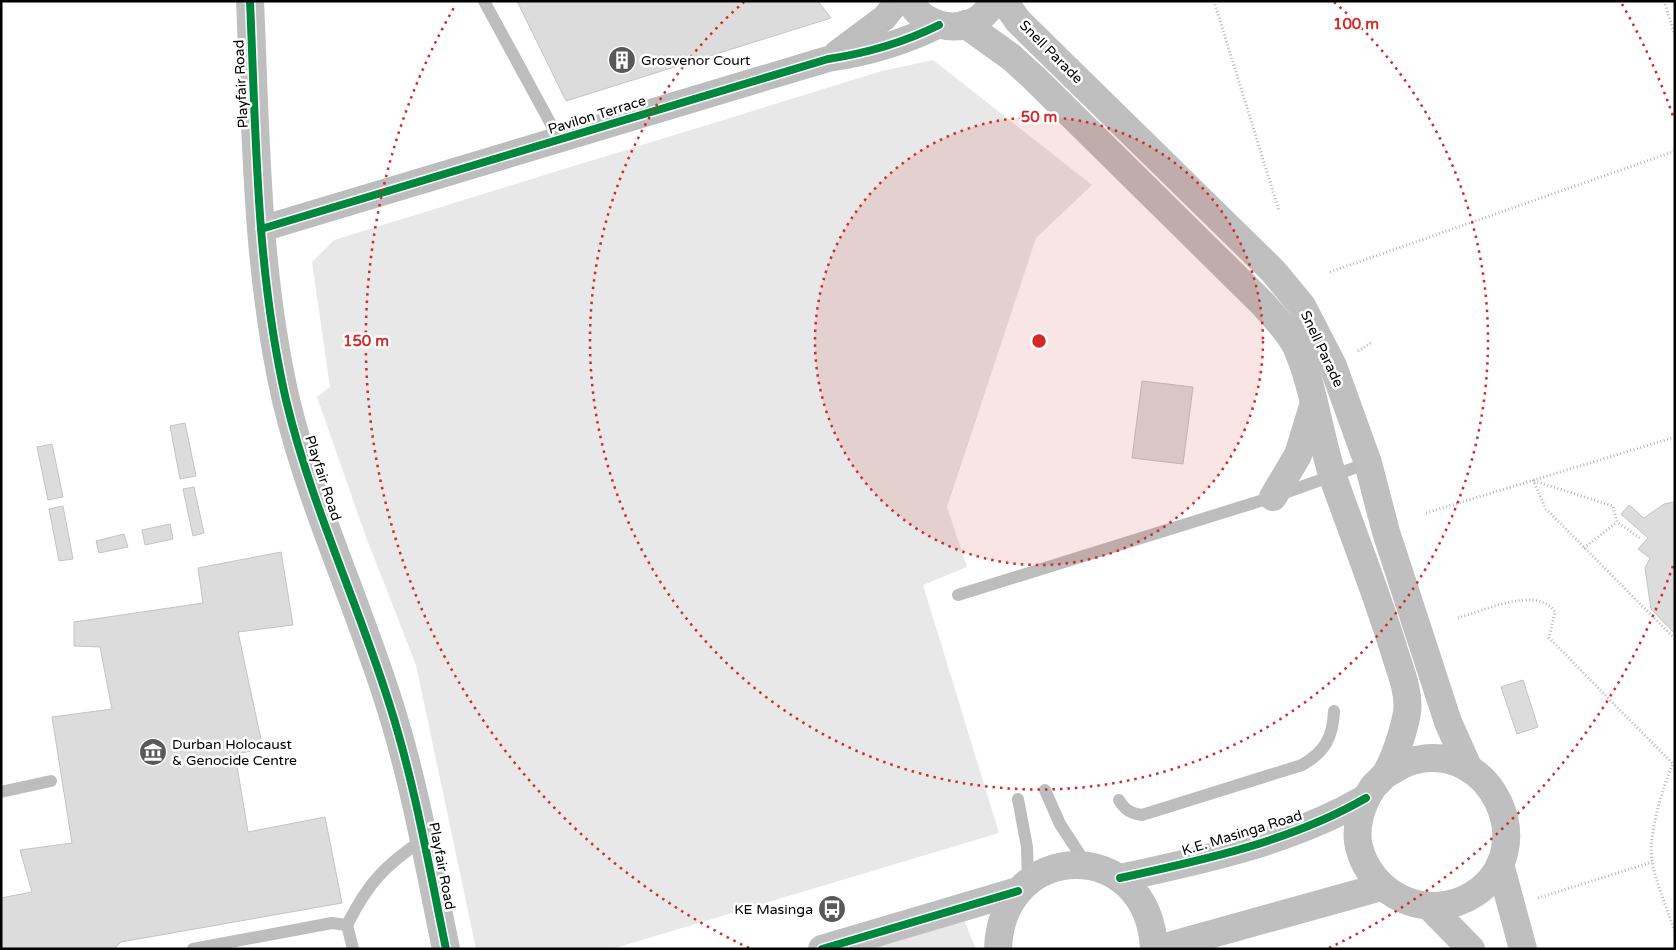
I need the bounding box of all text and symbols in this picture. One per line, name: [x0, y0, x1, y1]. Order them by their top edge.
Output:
text: 100 m: [1333, 15, 1379, 33]
street label: Snell Parade: [1016, 17, 1086, 87]
street label: Playfair Road: [230, 39, 252, 129]
building icon: Grosvenor Court: [607, 45, 637, 75]
place label: Grosvenor Court: [641, 52, 751, 69]
street label: Pavilon Terrace: [546, 92, 648, 138]
text: 50 m: [1021, 108, 1057, 126]
street label: Snell Parade: [1297, 308, 1347, 390]
text: 150 m: [343, 332, 389, 350]
centre of rings: [1030, 332, 1048, 350]
street label: Playfair Road: [301, 433, 345, 523]
place label: Durban Holocaust & Genocide Centre: [172, 736, 297, 769]
museum icon: Durban Holocaust & Genocide Centre: [138, 737, 168, 767]
street label: K.E. Masinga Road: [1180, 807, 1304, 859]
street label: Playfair Road: [425, 821, 459, 911]
bus stop icon: KE Masinga: [817, 894, 847, 924]
place label: KE Masinga: [734, 901, 813, 918]

